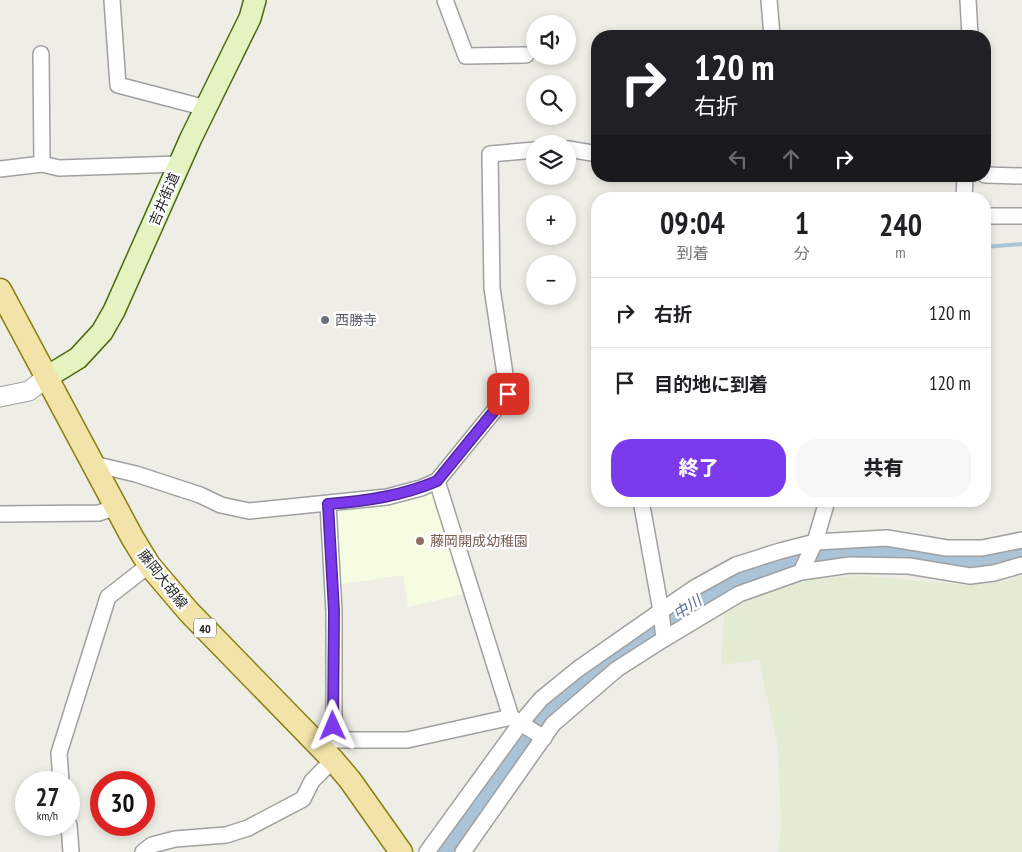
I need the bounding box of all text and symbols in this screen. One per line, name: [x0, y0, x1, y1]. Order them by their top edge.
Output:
map controls: [526, 15, 576, 305]
button: sound: [526, 15, 576, 65]
text: 120 m: [694, 44, 775, 90]
icon: right: [611, 50, 676, 115]
button: search: [526, 75, 576, 125]
text: 右折: [694, 92, 738, 120]
button: layers: [526, 135, 576, 185]
icon: left: [724, 145, 752, 173]
icon: ahead: [777, 145, 805, 173]
icon: right: [830, 145, 858, 173]
street label: 吉井街道: [145, 170, 183, 228]
button: +: [526, 195, 576, 245]
text: 09:04: [660, 203, 725, 242]
text: 1: [795, 203, 809, 242]
text: 240: [879, 205, 922, 244]
text: m: [895, 242, 906, 262]
text: 到着: [676, 243, 708, 263]
text: 分: [794, 243, 810, 263]
button: −: [526, 255, 576, 305]
icon: right: [611, 299, 639, 327]
text: 120 m: [929, 301, 971, 325]
text: 右折: [654, 302, 692, 326]
place label: 西勝寺: [335, 311, 377, 329]
marker: 西勝寺: [319, 314, 331, 326]
icon: arrive: [611, 369, 639, 397]
text: 120 m: [929, 371, 971, 395]
text: 目的地に到着: [654, 372, 768, 396]
pin: [487, 373, 529, 415]
icon: arrive: [494, 380, 522, 408]
button: 終了: [611, 439, 786, 497]
button: 共有: [796, 439, 971, 497]
place label: 藤岡開成幼稚園: [430, 532, 528, 550]
marker: 藤岡開成幼稚園: [414, 535, 426, 547]
street label: 藤岡大胡線: [134, 546, 192, 612]
water label: 中川: [669, 590, 706, 623]
road number: 40: [194, 618, 216, 638]
position arrow: [306, 699, 358, 751]
speed limit sign: 30: [90, 771, 155, 836]
text: 27: [36, 781, 59, 813]
text: km/h: [37, 808, 58, 823]

